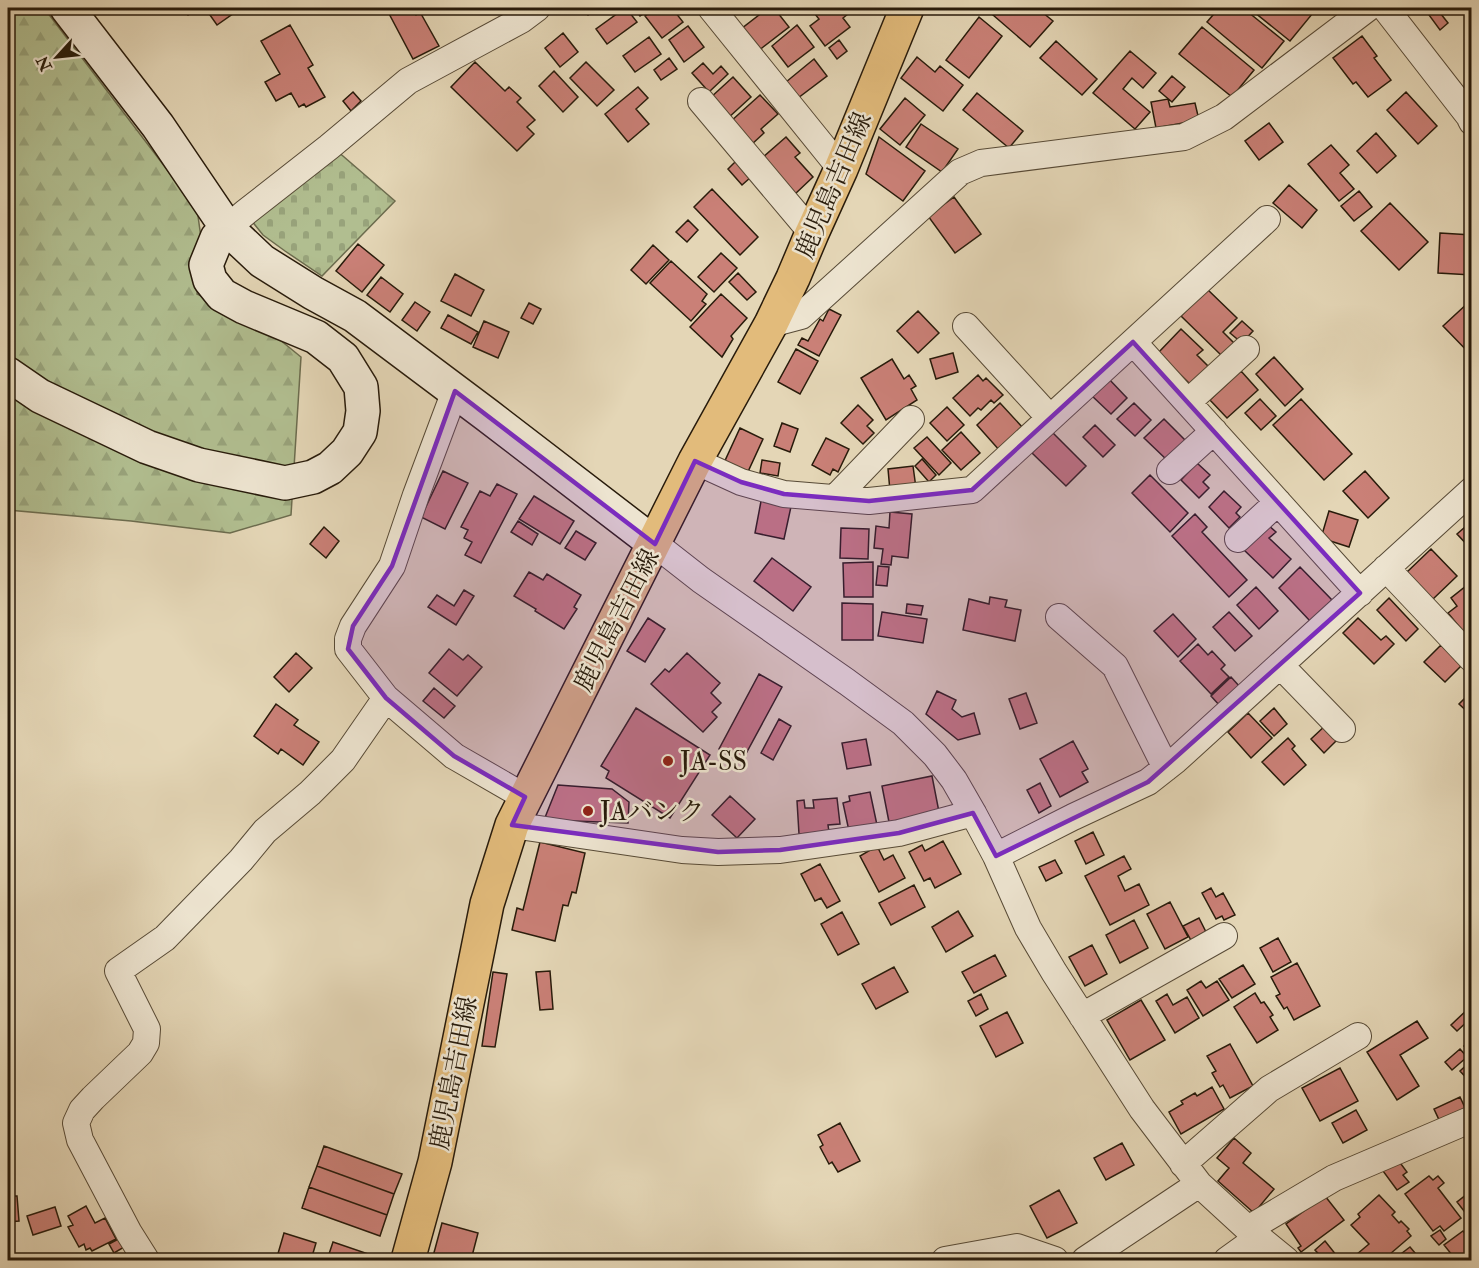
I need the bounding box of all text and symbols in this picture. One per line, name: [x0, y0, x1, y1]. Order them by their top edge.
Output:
north arrow: [27, 27, 87, 87]
text: N: [32, 52, 57, 75]
street label: 鹿児島吉田線: [789, 107, 879, 263]
street label: 鹿児島吉田線: [567, 544, 667, 697]
place label: JA-SS: [679, 746, 747, 778]
marker: JA-SS: [661, 754, 675, 768]
place label: JAバンク: [599, 796, 704, 828]
marker: JAバンク: [581, 804, 595, 818]
street label: 鹿児島吉田線: [423, 994, 485, 1153]

